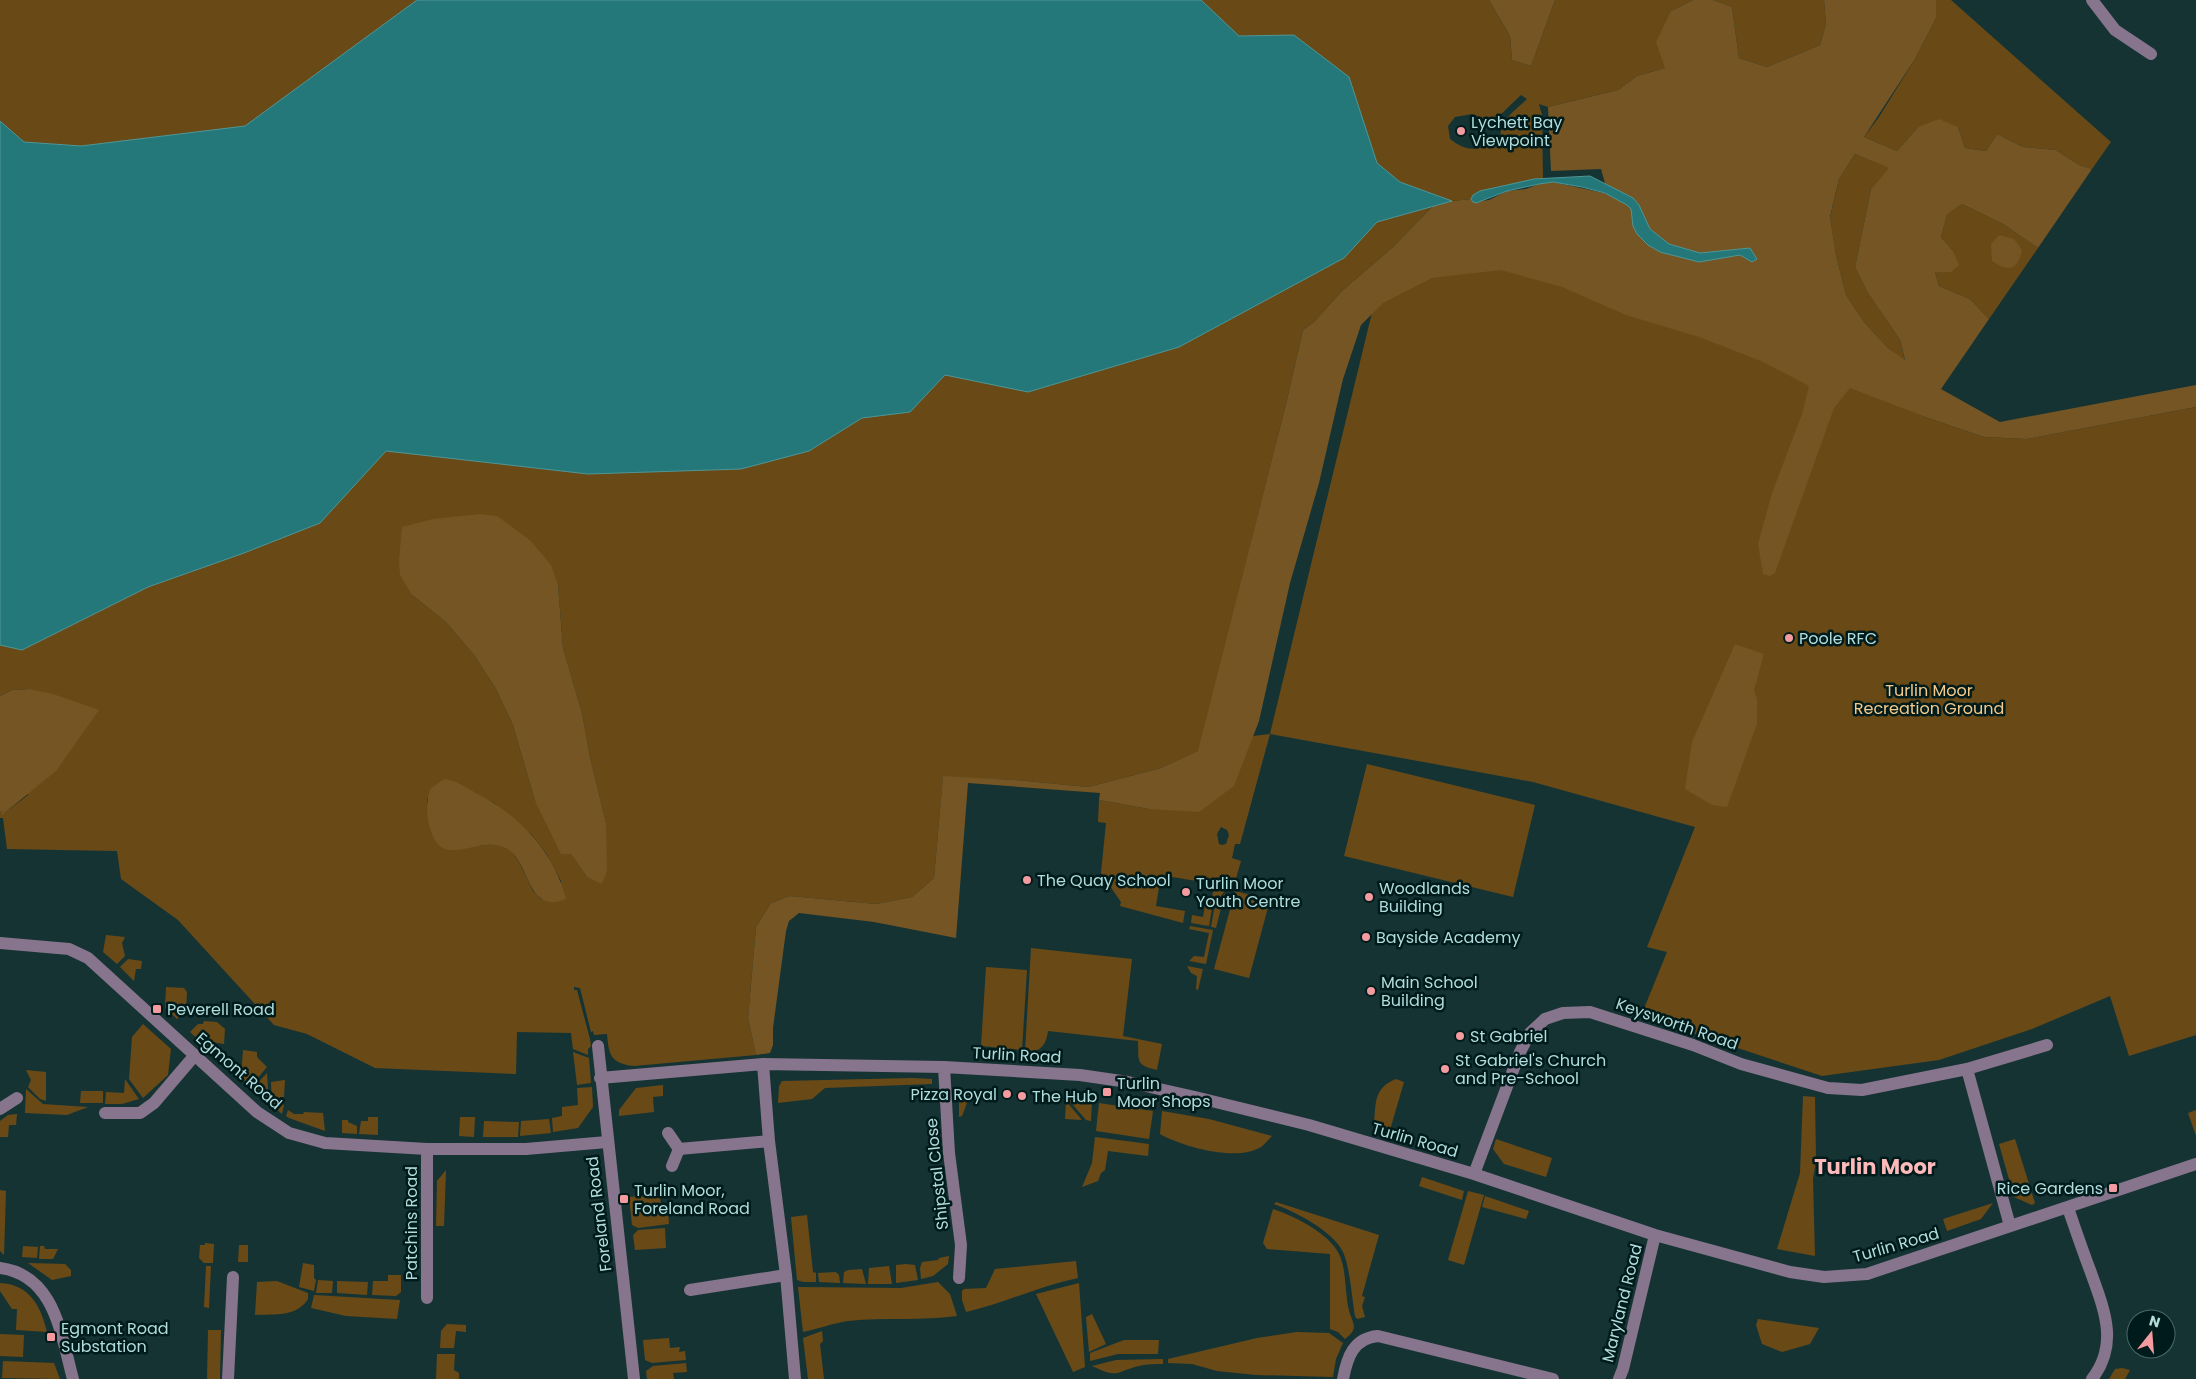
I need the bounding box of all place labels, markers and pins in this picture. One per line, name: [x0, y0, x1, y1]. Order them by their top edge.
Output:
place label: Lychett Bay Viewpoint: [1471, 111, 1562, 152]
marker: Lychett Bay Viewpoint: [1455, 125, 1467, 137]
place label: Poole RFC: [1799, 627, 1877, 650]
marker: Poole RFC: [1783, 632, 1795, 644]
place label: The Quay School: [1037, 869, 1171, 892]
place label: Turlin Moor Youth Centre: [1196, 872, 1300, 913]
marker: The Quay School: [1021, 874, 1033, 886]
place label: Woodlands Building: [1379, 877, 1470, 918]
marker: Turlin Moor Youth Centre: [1180, 886, 1192, 898]
marker: Woodlands Building: [1363, 891, 1375, 903]
place label: Bayside Academy: [1376, 926, 1520, 949]
marker: Bayside Academy: [1360, 931, 1372, 943]
place label: Main School Building: [1381, 971, 1478, 1012]
marker: Main School Building: [1365, 985, 1377, 997]
place label: Peverell Road: [167, 998, 275, 1021]
marker: Peverell Road: [151, 1003, 163, 1015]
place label: St Gabriel: [1470, 1025, 1547, 1048]
marker: St Gabriel: [1454, 1030, 1466, 1042]
place label: St Gabriel's Church and Pre-School: [1455, 1049, 1606, 1090]
marker: St Gabriel's Church and Pre-School: [1439, 1063, 1451, 1075]
place label: Turlin Moor Shops: [1117, 1072, 1211, 1113]
place label: Pizza Royal: [910, 1083, 997, 1106]
place label: The Hub: [1032, 1085, 1097, 1108]
marker: Turlin Moor Shops: [1101, 1086, 1113, 1098]
marker: Pizza Royal: [1001, 1088, 1013, 1100]
marker: The Hub: [1016, 1090, 1028, 1102]
place label: Rice Gardens: [1997, 1177, 2103, 1200]
place label: Turlin Moor, Foreland Road: [634, 1179, 750, 1220]
marker: Rice Gardens: [2107, 1182, 2119, 1194]
marker: Turlin Moor, Foreland Road: [618, 1193, 630, 1205]
place label: Egmont Road Substation: [61, 1317, 169, 1358]
marker: Egmont Road Substation: [45, 1331, 57, 1343]

